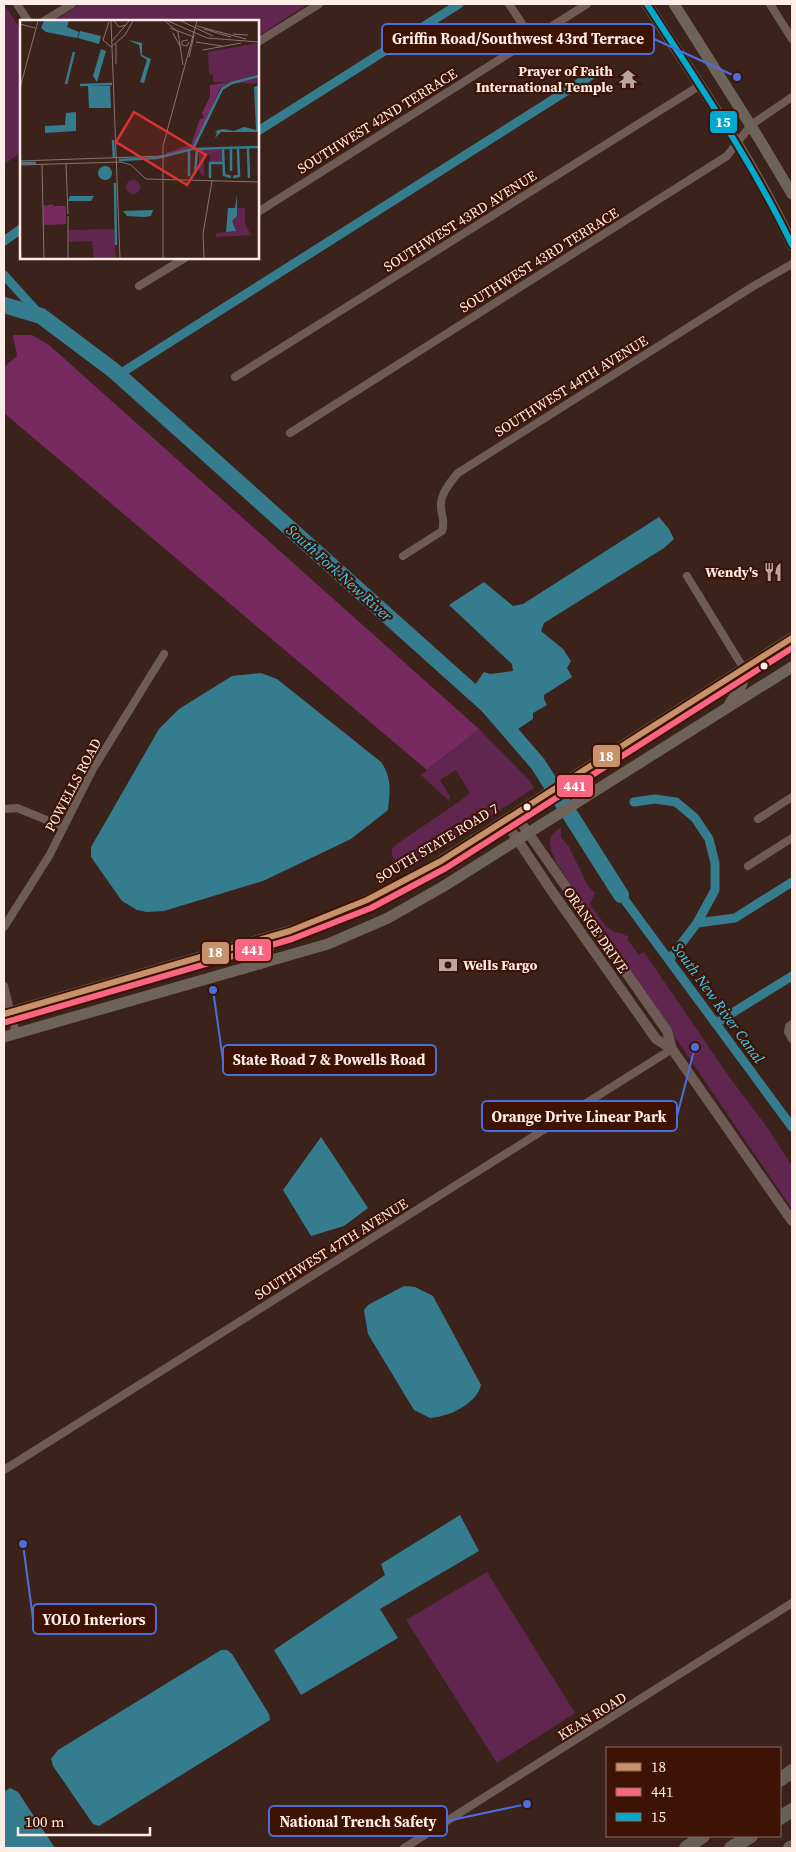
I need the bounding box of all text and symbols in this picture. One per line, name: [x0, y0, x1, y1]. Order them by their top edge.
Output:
inset map: [20, 20, 259, 259]
callout: Griffin Road/Southwest 43rd Terrace: [382, 24, 654, 54]
text: Griffin Road/Southwest 43rd Terrace: [392, 28, 644, 49]
place label: Prayer of Faith International Temple: [476, 61, 613, 97]
street label: SOUTHWEST 42ND TERRACE: [293, 63, 461, 179]
temple icon: Prayer of Faith International Temple: [617, 68, 639, 90]
line badge: 15: [709, 110, 738, 134]
text: 15: [715, 112, 731, 132]
street label: SOUTHWEST 43RD AVENUE: [380, 166, 540, 276]
street label: SOUTHWEST 43RD TERRACE: [456, 203, 622, 317]
street label: SOUTHWEST 44TH AVENUE: [490, 331, 652, 441]
water label: South Fork New River: [282, 519, 397, 626]
restaurant icon: Wendy's: [762, 561, 784, 583]
place label: Wendy's: [705, 562, 759, 582]
unlabelled marker: [759, 661, 769, 671]
street label: POWELLS ROAD: [40, 735, 106, 835]
line badge: 18: [592, 744, 621, 768]
text: 18: [598, 746, 614, 766]
line badge: 441: [556, 774, 594, 798]
text: 441: [564, 776, 586, 796]
street label: SOUTH STATE ROAD 7: [372, 798, 502, 888]
unlabelled marker: [522, 802, 532, 812]
street label: ORANGE DRIVE: [559, 883, 633, 977]
line badge: 441: [234, 938, 272, 962]
water label: South New River Canal: [667, 938, 770, 1068]
text: 441: [242, 940, 264, 960]
line badge: 18: [201, 941, 230, 965]
text: 18: [207, 942, 223, 962]
bank icon: Wells Fargo: [437, 954, 459, 976]
place label: Wells Fargo: [463, 955, 537, 975]
callout: State Road 7 & Powells Road: [223, 1045, 436, 1075]
text: State Road 7 & Powells Road: [233, 1049, 425, 1070]
callout: Orange Drive Linear Park: [482, 1101, 677, 1131]
text: Orange Drive Linear Park: [492, 1106, 667, 1127]
street label: SOUTHWEST 47TH AVENUE: [250, 1194, 412, 1304]
callout: YOLO Interiors: [33, 1604, 156, 1634]
text: YOLO Interiors: [42, 1609, 146, 1630]
street label: KEAN ROAD: [554, 1687, 630, 1745]
legend: [606, 1747, 781, 1837]
text: 18: [651, 1756, 666, 1777]
text: 441: [651, 1781, 674, 1802]
scale bar: [18, 1804, 150, 1836]
callout: National Trench Safety: [269, 1806, 447, 1836]
text: 15: [651, 1806, 666, 1827]
text: 100 m: [25, 1811, 65, 1832]
text: National Trench Safety: [279, 1811, 437, 1832]

